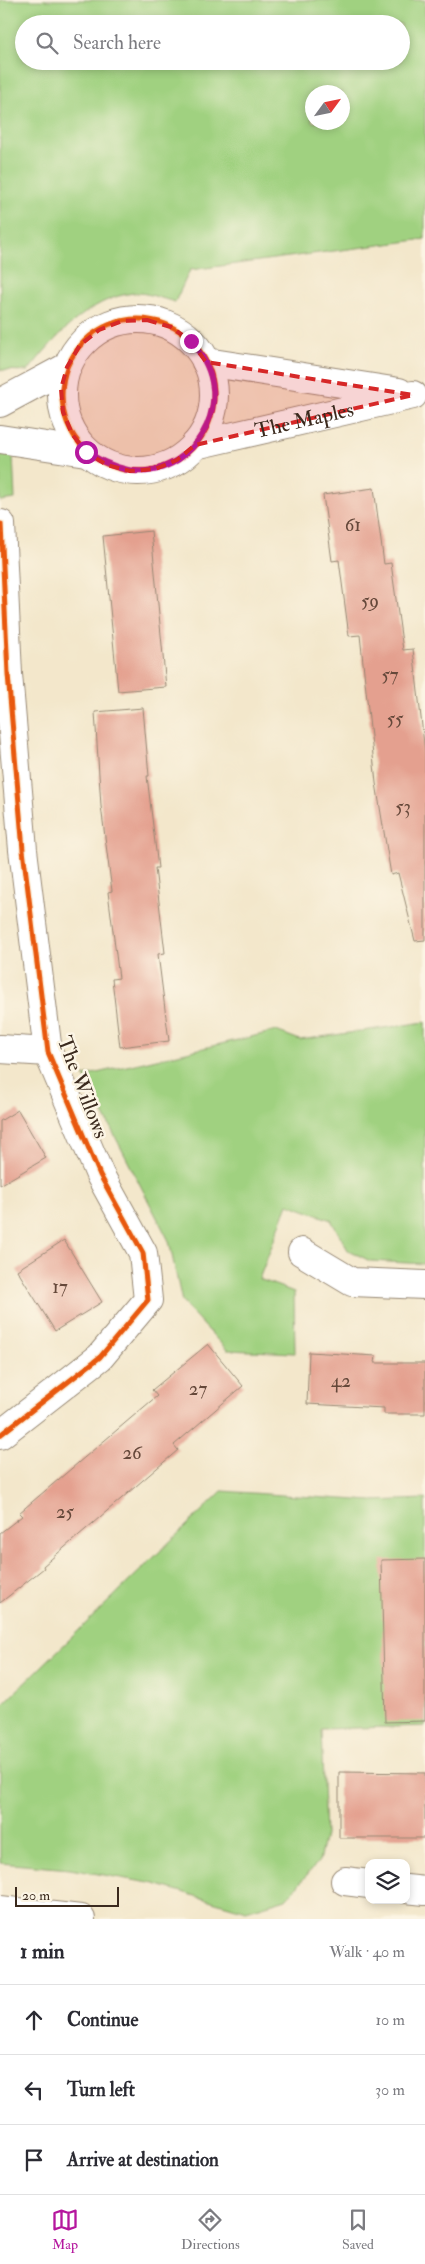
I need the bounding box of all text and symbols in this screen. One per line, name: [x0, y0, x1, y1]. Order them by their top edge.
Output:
search box: [15, 15, 410, 70]
icon: search: [33, 29, 61, 57]
text: Search here: [73, 31, 161, 55]
north arrow: [305, 85, 350, 130]
route end: [180, 330, 203, 353]
street label: The Maples: [252, 396, 356, 445]
route start: [75, 441, 98, 464]
house number: 61: [345, 513, 361, 537]
house number: 59: [361, 589, 379, 613]
house number: 57: [381, 663, 399, 687]
house number: 55: [387, 707, 404, 731]
house number: 53: [395, 795, 411, 819]
street label: The Willows: [51, 1032, 114, 1142]
house number: 17: [52, 1275, 68, 1299]
house number: 42: [331, 1369, 351, 1393]
house number: 27: [189, 1377, 207, 1401]
house number: 26: [122, 1441, 143, 1465]
house number: 25: [56, 1500, 75, 1524]
map controls: [365, 1859, 410, 1904]
button: layers: [365, 1859, 410, 1904]
scale bar: [15, 1884, 119, 1907]
text: 20 m: [22, 1887, 50, 1904]
text: 1 min: [20, 1938, 65, 1965]
text: Walk · 40 m: [329, 1942, 405, 1962]
icon: ahead: [20, 2006, 48, 2034]
text: Continue: [67, 2008, 138, 2032]
text: 10 m: [375, 2010, 405, 2030]
icon: left: [20, 2076, 48, 2104]
text: Turn left: [67, 2078, 135, 2102]
text: 30 m: [375, 2080, 405, 2100]
icon: arrive: [20, 2146, 48, 2174]
text: Arrive at destination: [67, 2148, 219, 2172]
tab: Map: [51, 2206, 79, 2253]
tab: Directions: [181, 2206, 240, 2253]
tab: Saved: [342, 2206, 374, 2253]

